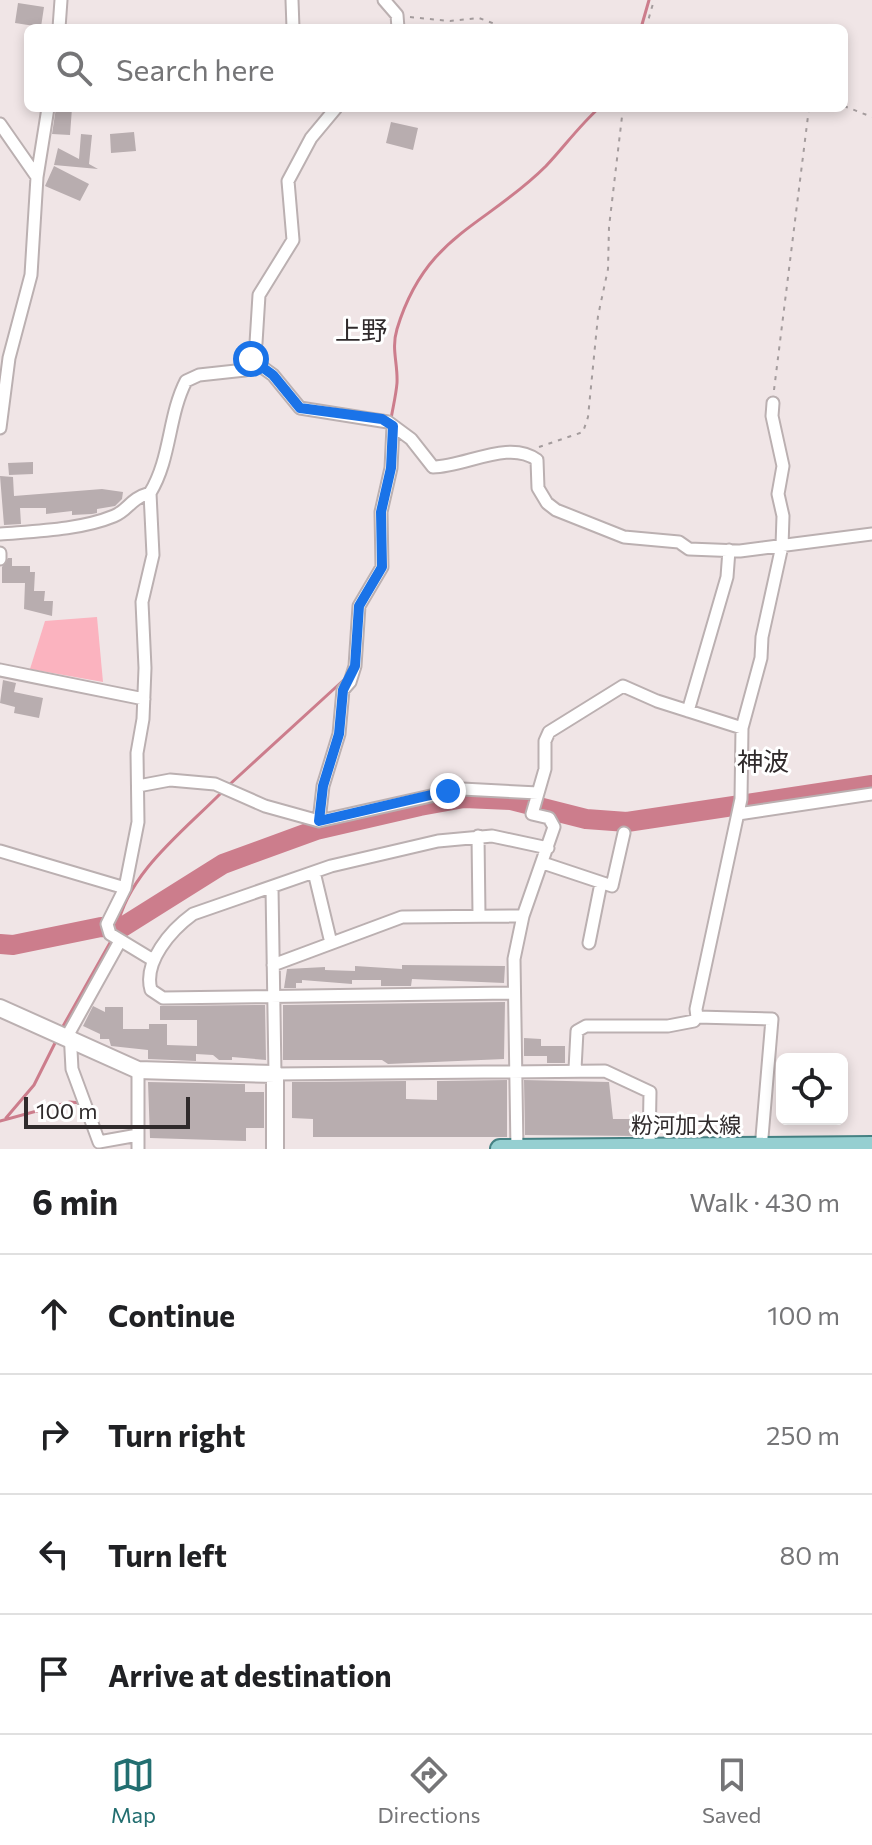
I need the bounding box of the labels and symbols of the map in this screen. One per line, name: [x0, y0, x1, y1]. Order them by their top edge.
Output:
district label: 上野: [335, 314, 387, 345]
route start: [233, 341, 269, 377]
district label: 神波: [737, 745, 789, 776]
route end: [430, 773, 466, 809]
scale bar: [24, 1093, 190, 1129]
street label: 粉河加太線: [631, 1111, 741, 1138]

